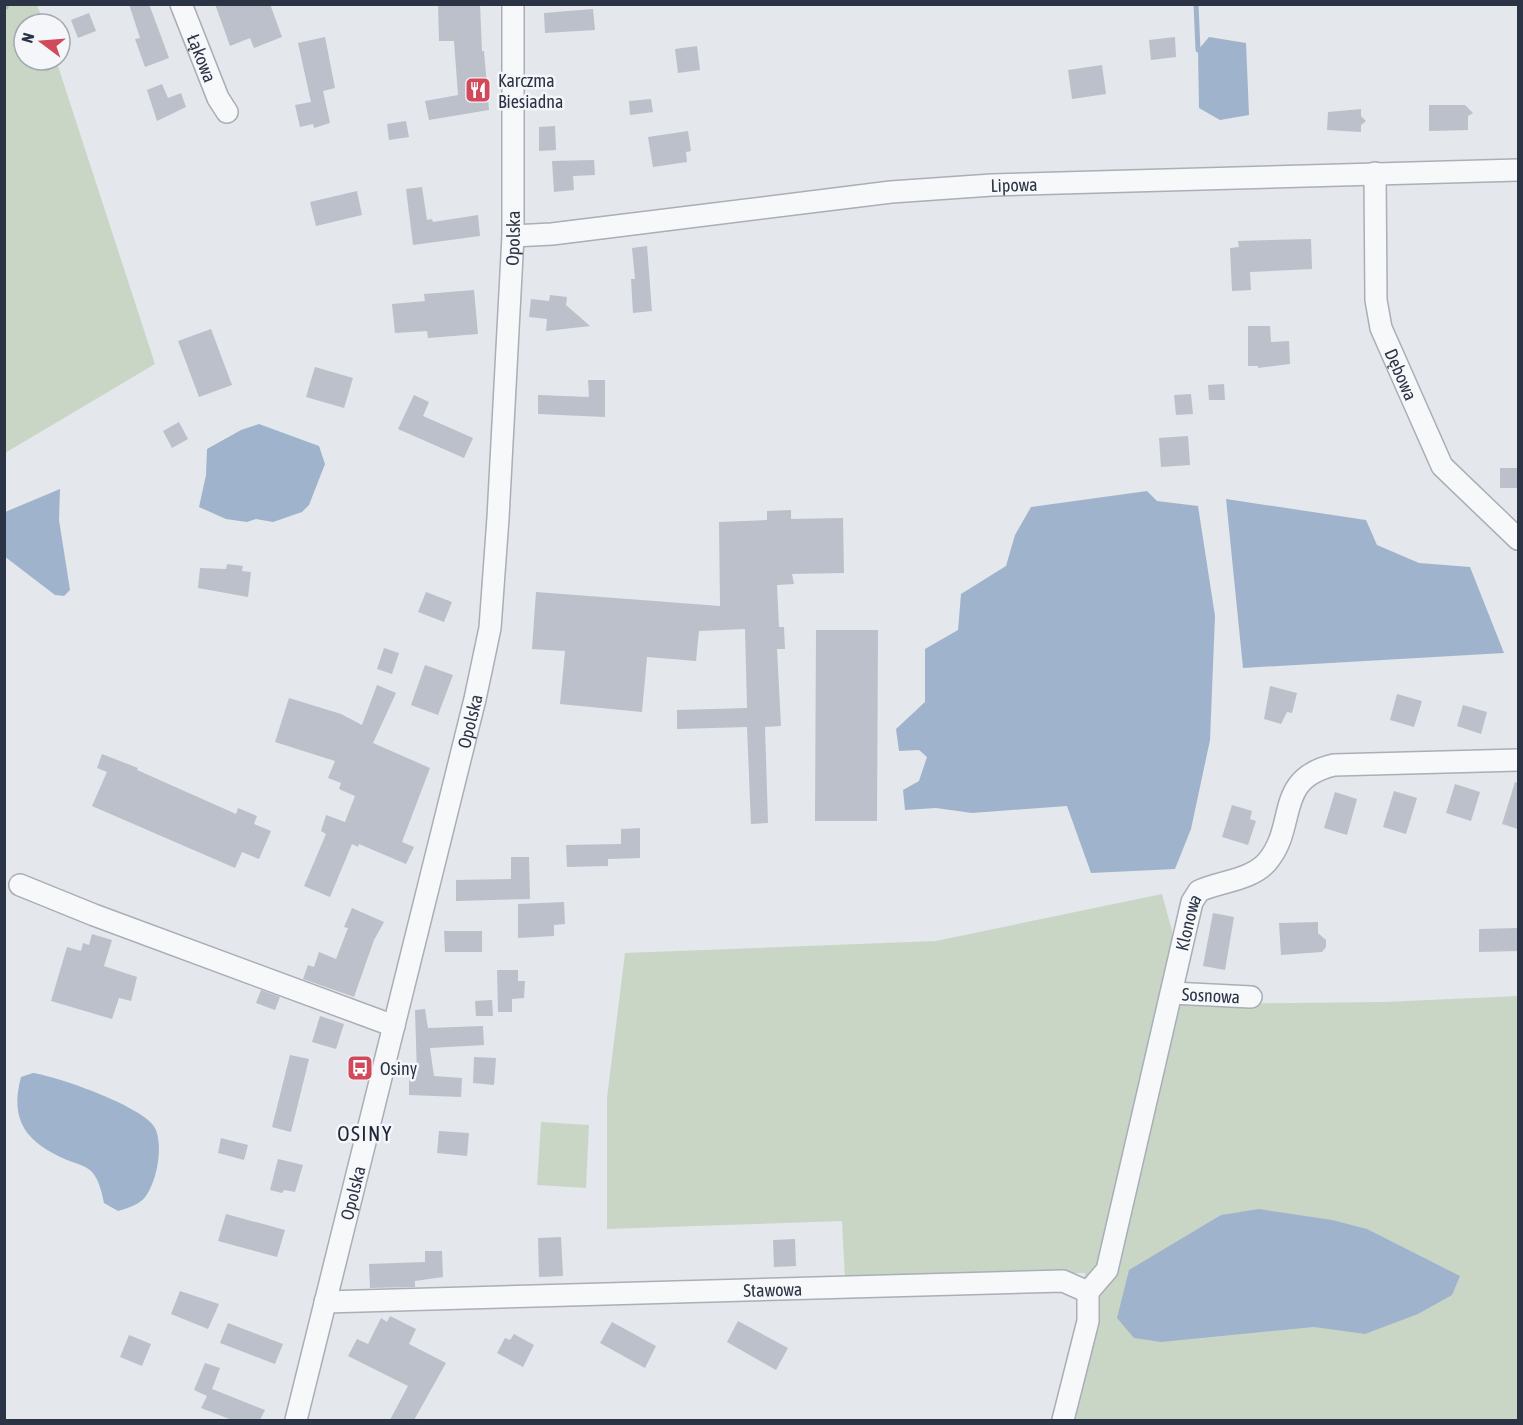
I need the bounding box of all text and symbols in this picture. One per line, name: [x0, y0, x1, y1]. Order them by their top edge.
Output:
north arrow: [12, 12, 72, 72]
text: N: [18, 31, 38, 45]
street label: Łąkowa: [183, 31, 221, 85]
place label: Karczma Biesiadna: [498, 70, 563, 112]
restaurant icon: Karczma Biesiadna: [463, 75, 493, 105]
street label: Lipowa: [990, 173, 1038, 196]
street label: Opolska: [501, 211, 524, 266]
street label: Dębowa: [1381, 345, 1422, 403]
street label: Opolska: [453, 692, 486, 750]
street label: Klonowa: [1171, 889, 1205, 953]
street label: Sosnowa: [1181, 983, 1241, 1007]
bus stop icon: Osiny: [345, 1053, 375, 1083]
place label: Osiny: [380, 1058, 417, 1079]
district label: OSINY: [337, 1121, 393, 1145]
street label: Opolska: [336, 1164, 369, 1222]
street label: Stawowa: [743, 1278, 803, 1301]

